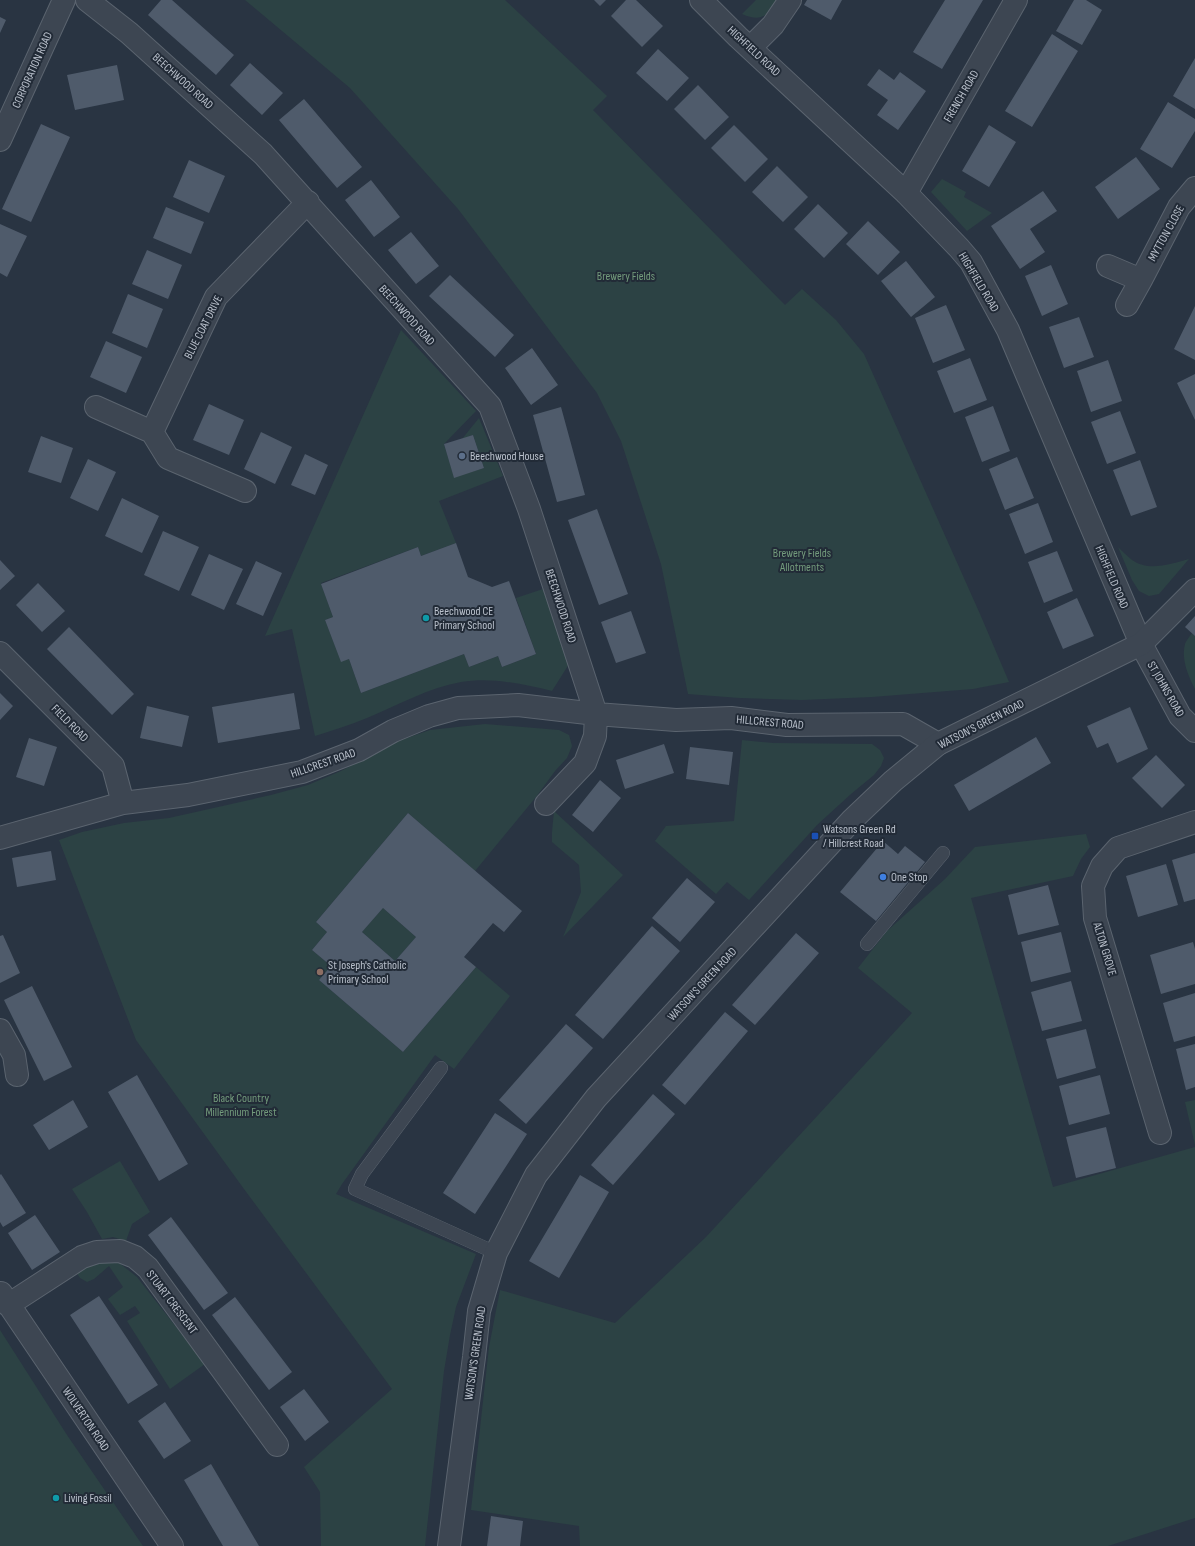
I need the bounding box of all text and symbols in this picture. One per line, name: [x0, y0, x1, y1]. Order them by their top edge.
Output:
street label: HIGHFIELD ROAD: [724, 23, 783, 80]
street label: CORPORATION ROAD: [9, 30, 56, 111]
street label: BEECHWOOD ROAD: [149, 50, 216, 113]
street label: FRENCH ROAD: [941, 68, 982, 125]
street label: MYTTON CLOSE: [1145, 203, 1188, 264]
street label: HIGHFIELD ROAD: [955, 250, 1002, 315]
park label: Brewery Fields: [597, 269, 655, 284]
street label: BEECHWOOD ROAD: [375, 282, 438, 349]
street label: BLUE COAT DRIVE: [181, 293, 226, 362]
place label: Beechwood House: [470, 449, 544, 464]
marker: Beechwood House: [457, 451, 467, 461]
street label: HIGHFIELD ROAD: [1091, 543, 1132, 611]
park label: Brewery Fields Allotments: [773, 546, 831, 575]
street label: BEECHWOOD ROAD: [542, 567, 580, 645]
place label: Beechwood CE Primary School: [434, 604, 494, 633]
marker: Beechwood CE Primary School: [421, 613, 431, 623]
street label: ST JOHNS ROAD: [1144, 659, 1188, 720]
street label: WATSON'S GREEN ROAD: [936, 696, 1027, 753]
street label: FIELD ROAD: [48, 702, 92, 745]
street label: HILLCREST ROAD: [736, 712, 804, 733]
street label: HILLCREST ROAD: [289, 745, 358, 782]
place label: Watsons Green Rd / Hillcrest Road: [823, 822, 896, 851]
marker: Watsons Green Rd / Hillcrest Road: [810, 831, 820, 841]
place label: One Stop: [891, 870, 927, 885]
marker: One Stop: [878, 872, 888, 882]
street label: ALTON GROVE: [1089, 920, 1120, 978]
street label: WATSON'S GREEN ROAD: [665, 944, 740, 1024]
place label: St Joseph's Catholic Primary School: [328, 958, 407, 987]
marker: St Joseph's Catholic Primary School: [315, 967, 325, 977]
park label: Black Country Millennium Forest: [205, 1091, 277, 1120]
street label: STUART CRESCENT: [143, 1267, 201, 1337]
street label: WATSON'S GREEN ROAD: [461, 1305, 490, 1401]
street label: WOLVERTON ROAD: [59, 1384, 113, 1454]
place label: Living Fossil: [64, 1491, 112, 1506]
marker: Living Fossil: [51, 1493, 61, 1503]

